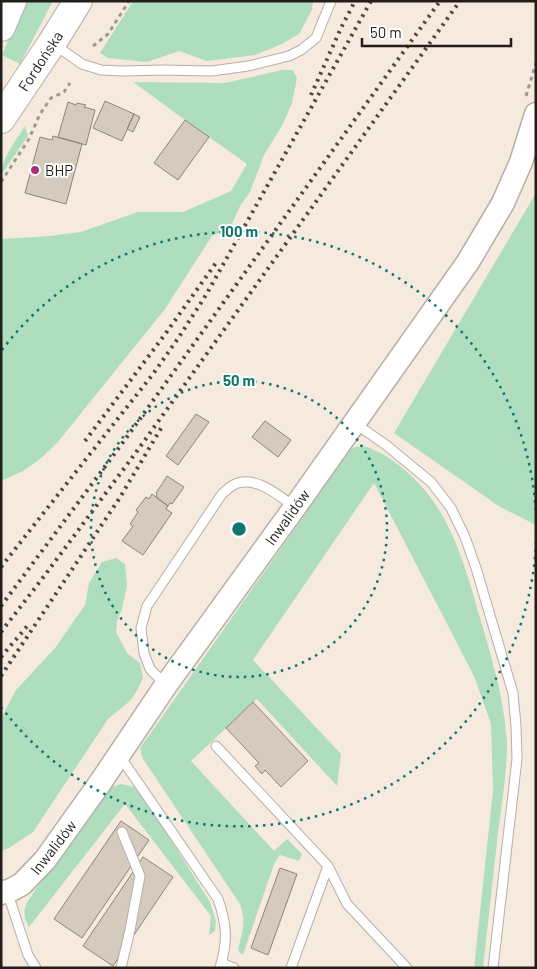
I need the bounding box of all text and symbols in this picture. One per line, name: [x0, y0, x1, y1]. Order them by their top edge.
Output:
scale bar: [362, 15, 511, 47]
text: 50 m: [370, 23, 402, 41]
street label: Fordońska: [14, 27, 66, 95]
place label: BHP: [45, 161, 73, 179]
marker: BHP: [29, 164, 41, 176]
text: 100 m: [220, 222, 258, 240]
text: 50 m: [223, 371, 255, 389]
street label: Inwalidów: [261, 486, 313, 548]
centre of rings: [230, 520, 248, 538]
street label: Inwalidów: [26, 816, 80, 878]

